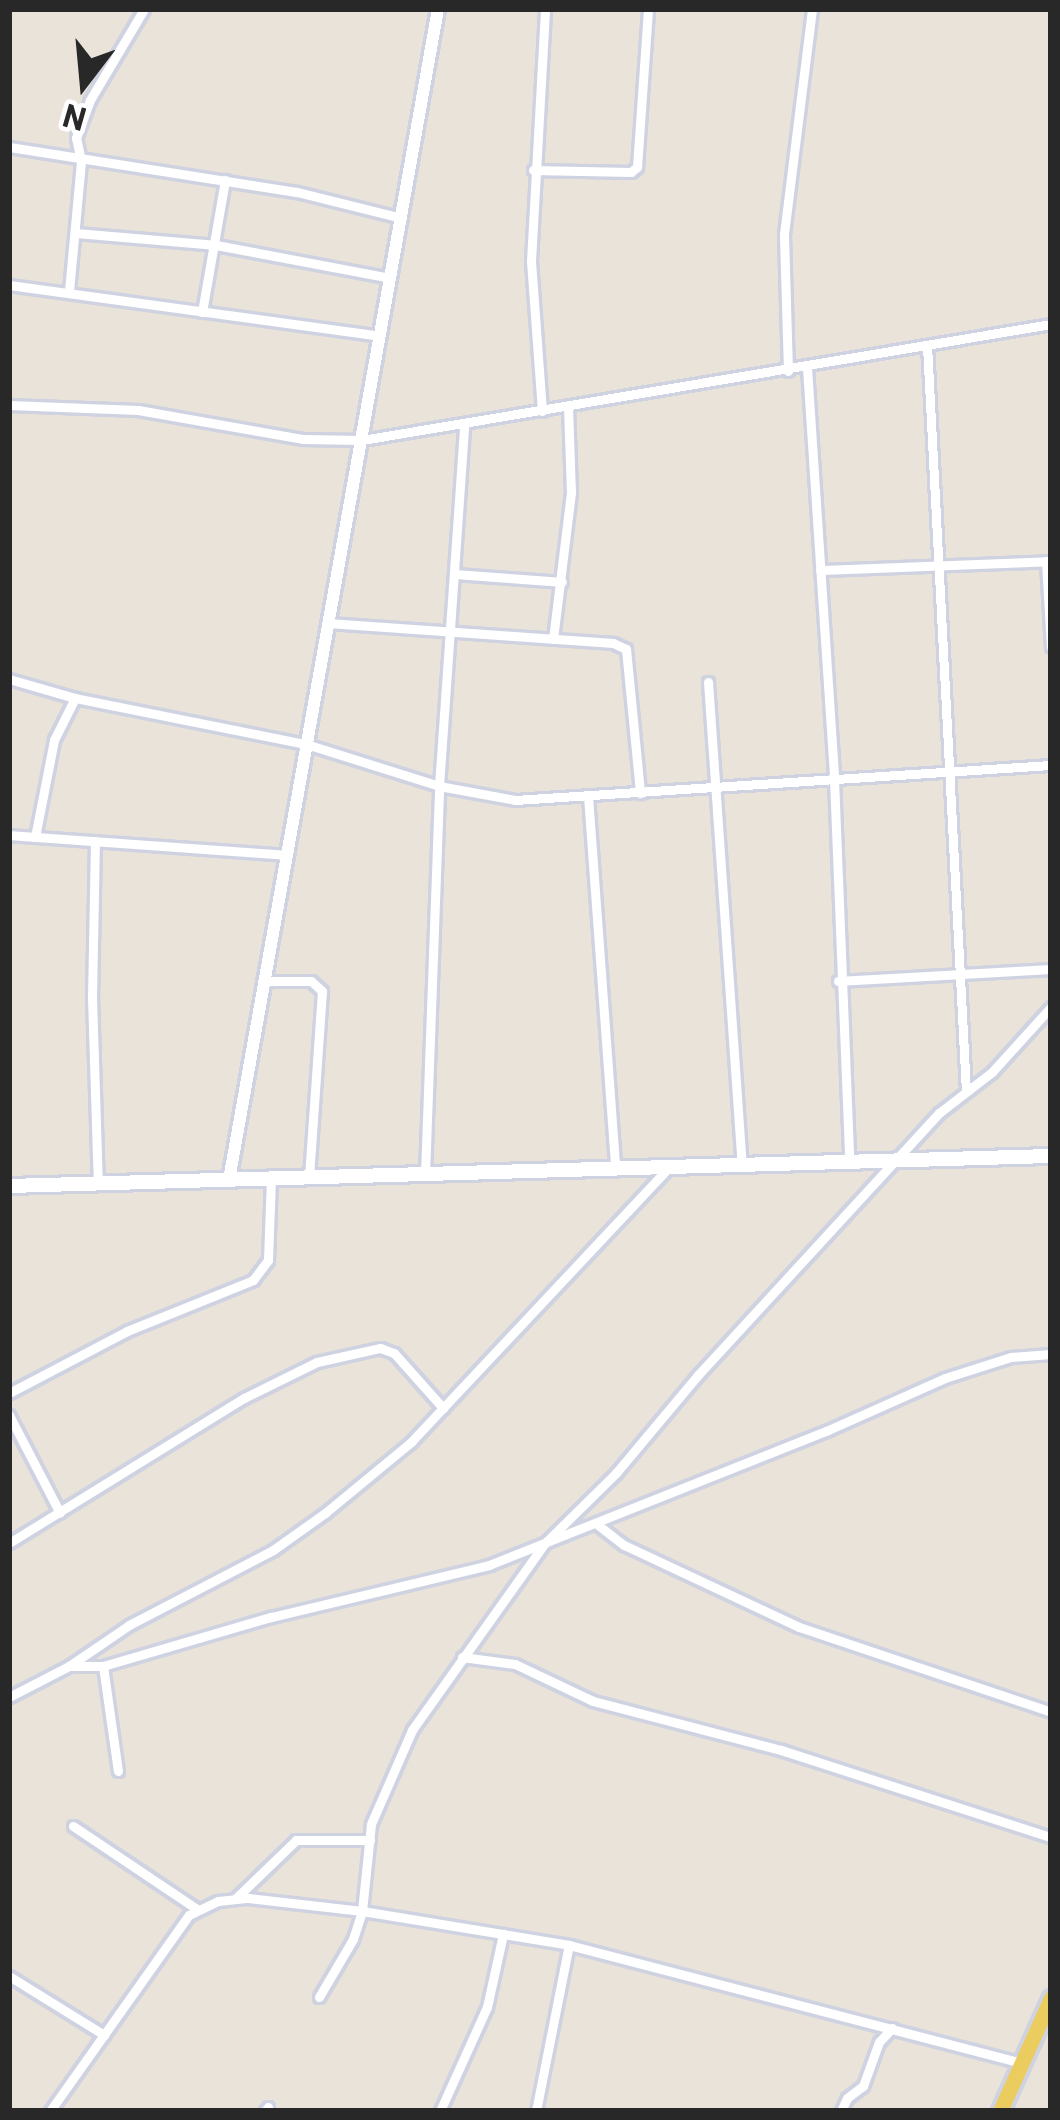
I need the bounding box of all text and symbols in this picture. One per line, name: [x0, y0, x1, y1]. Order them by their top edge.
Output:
north arrow: [24, 24, 144, 144]
text: N: [58, 96, 90, 141]

